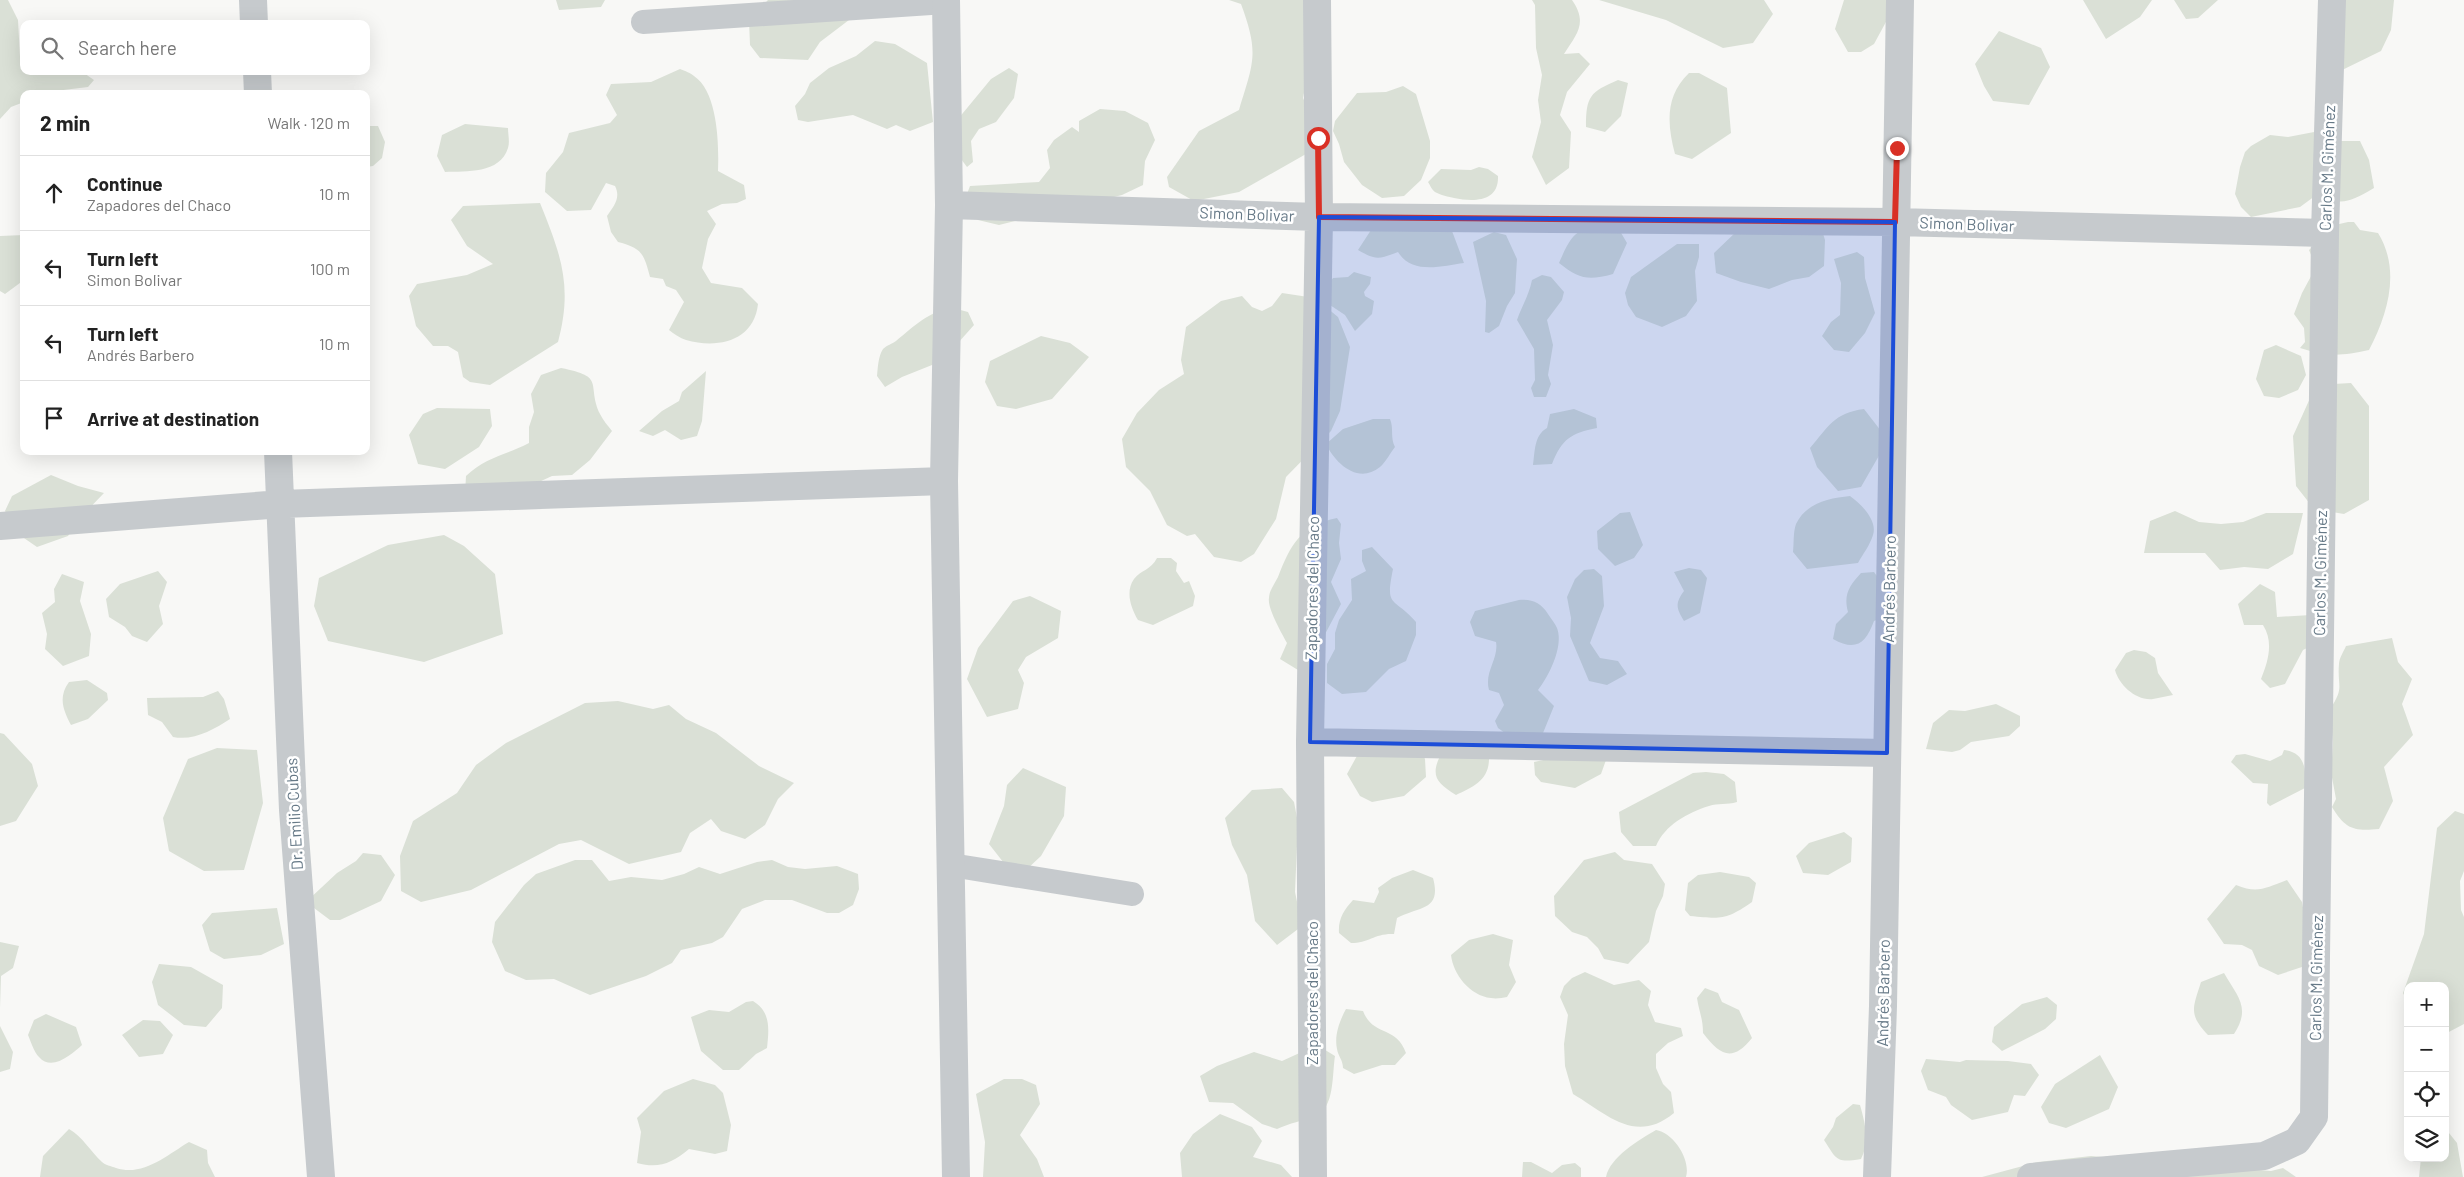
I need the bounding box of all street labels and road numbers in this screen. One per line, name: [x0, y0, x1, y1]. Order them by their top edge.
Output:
street label: Carlos M. Giménez: [2315, 105, 2338, 231]
street label: Simon Bolivar: [1199, 202, 1295, 225]
street label: Simon Bolivar: [1919, 212, 2015, 235]
street label: Carlos M. Giménez: [2309, 510, 2330, 636]
street label: Zapadores del Chaco: [1301, 516, 1322, 660]
street label: Andrés Barbero: [1878, 535, 1899, 643]
street label: Dr. Emilio Cubas: [281, 757, 306, 871]
street label: Carlos M. Giménez: [2305, 915, 2326, 1041]
street label: Zapadores del Chaco: [1302, 921, 1321, 1065]
street label: Andrés Barbero: [1872, 939, 1893, 1047]

